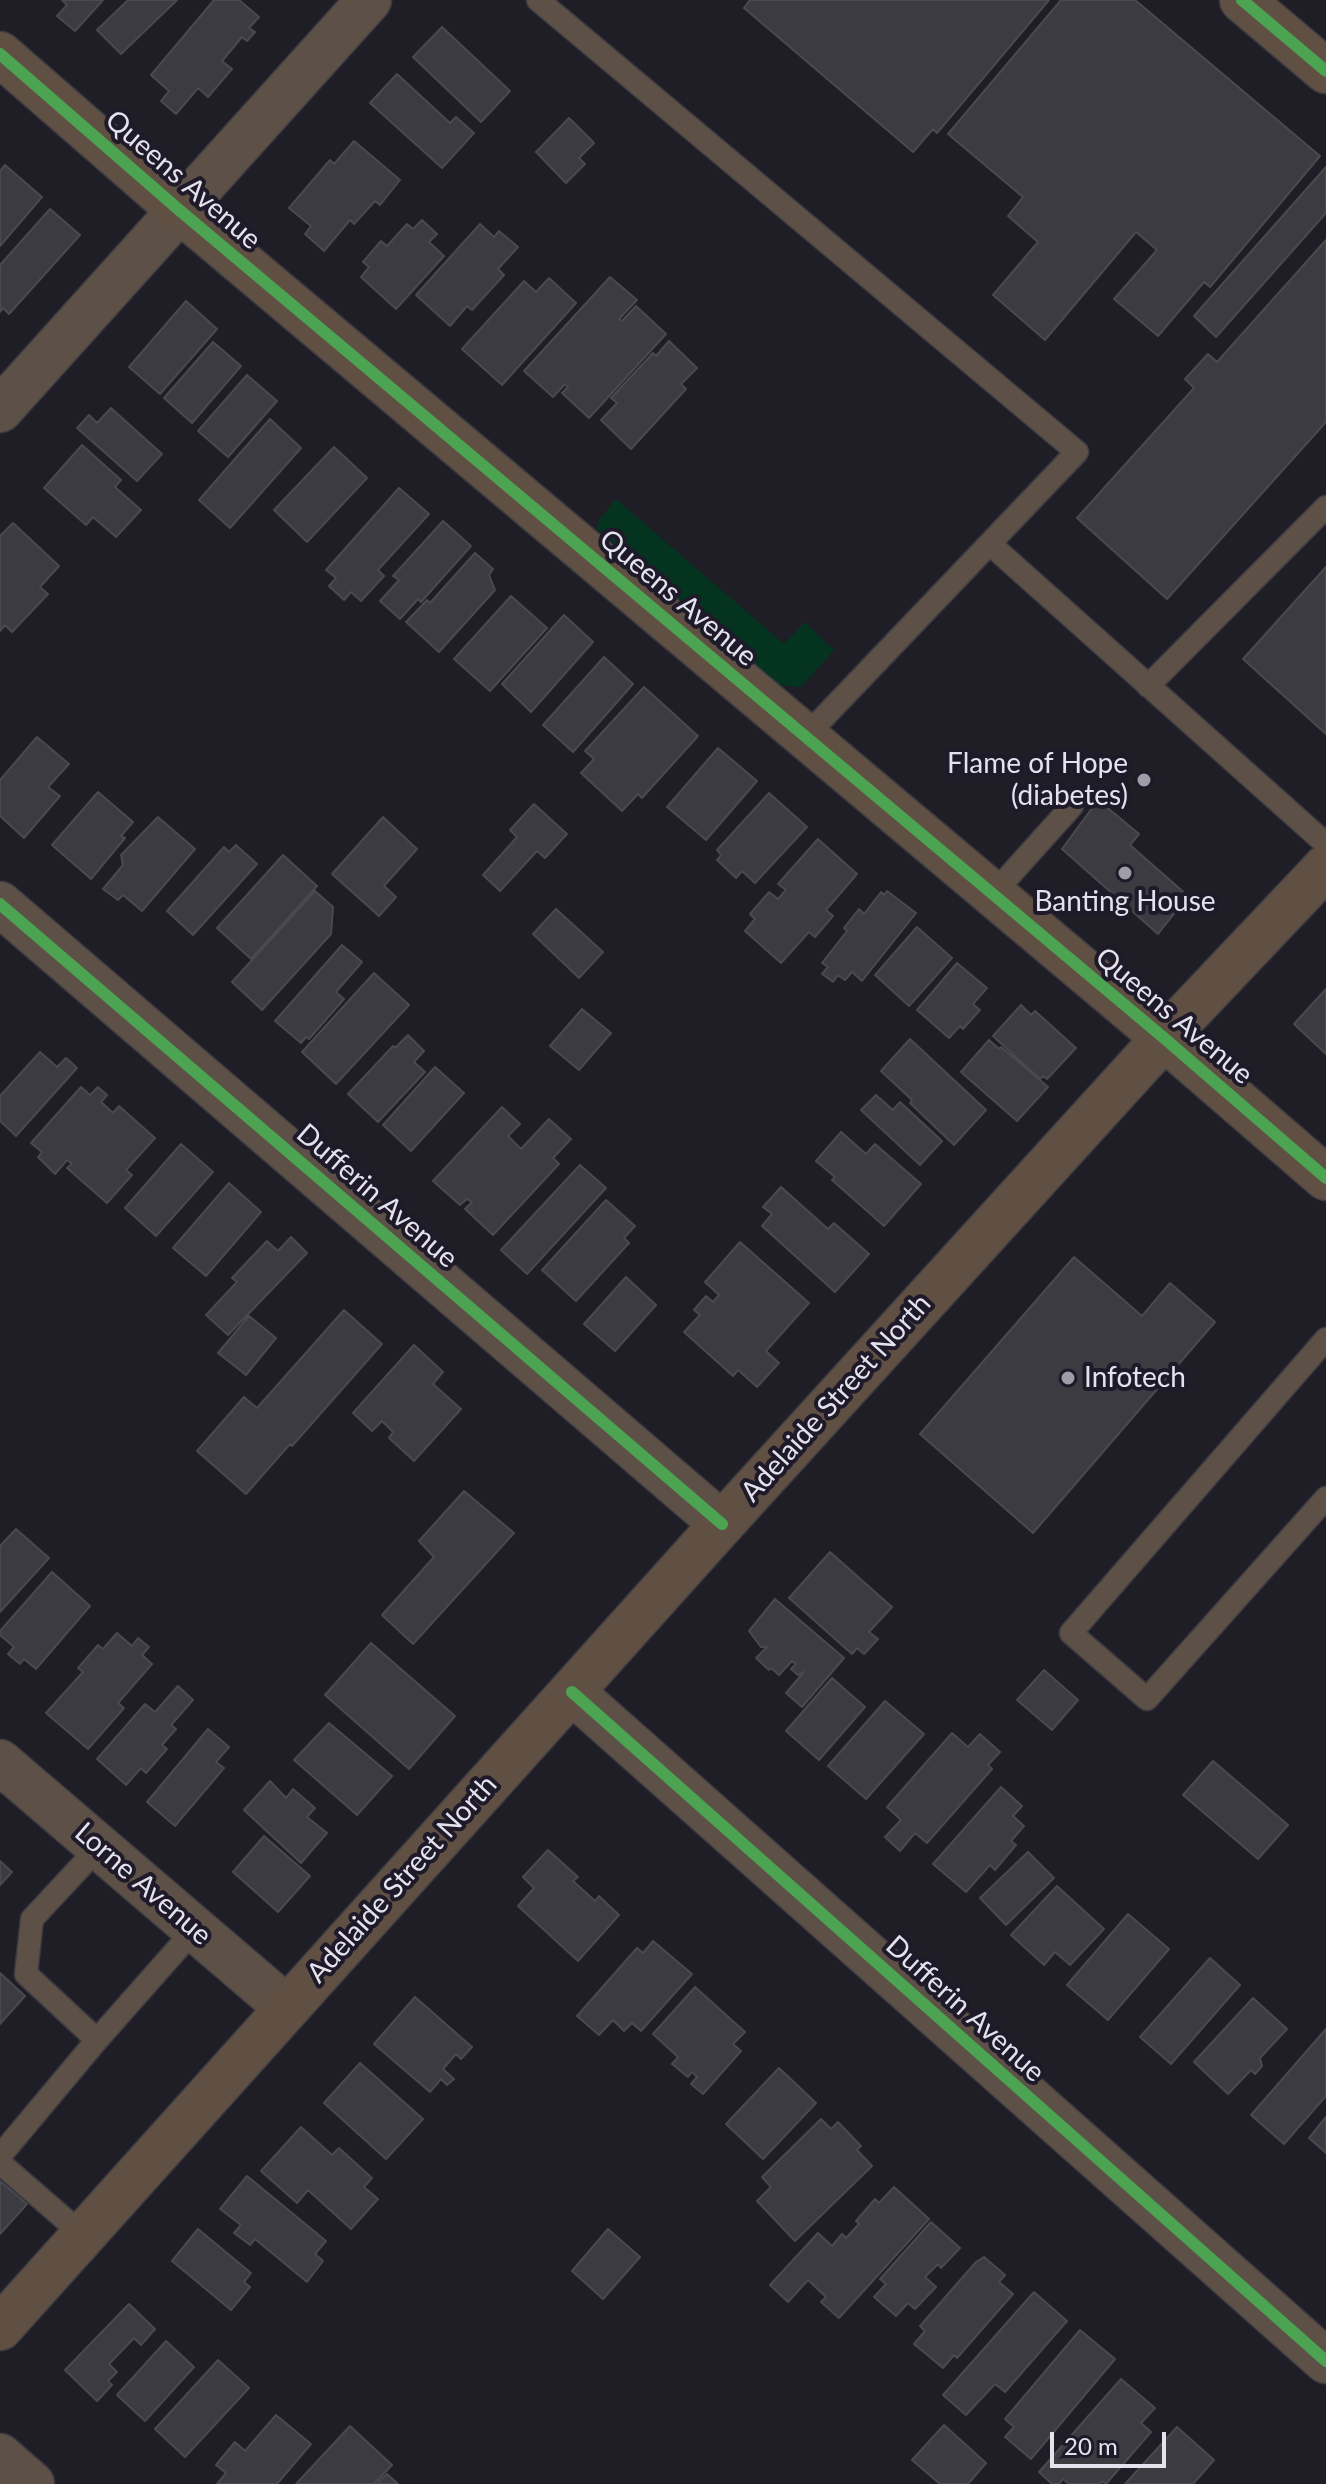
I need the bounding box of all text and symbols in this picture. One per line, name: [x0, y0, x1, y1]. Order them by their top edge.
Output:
street label: Queens Avenue: [98, 103, 268, 257]
street label: Queens Avenue: [593, 522, 763, 674]
place label: Flame of Hope (diabetes): [947, 747, 1128, 813]
marker: Flame of Hope (diabetes): [1135, 771, 1153, 789]
marker: Banting House: [1116, 864, 1134, 882]
place label: Banting House: [1034, 885, 1216, 919]
street label: Queens Avenue: [1089, 940, 1259, 1092]
street label: Dufferin Avenue: [290, 1117, 464, 1275]
street label: Adelaide Street North: [734, 1287, 938, 1509]
place label: Infotech: [1084, 1361, 1186, 1395]
marker: Infotech: [1059, 1369, 1077, 1387]
street label: Adelaide Street North: [300, 1768, 504, 1990]
street label: Lorne Avenue: [68, 1816, 218, 1952]
street label: Dufferin Avenue: [879, 1929, 1051, 2089]
scale bar: [1054, 2416, 1170, 2466]
text: 20 m: [1064, 2431, 1118, 2460]

